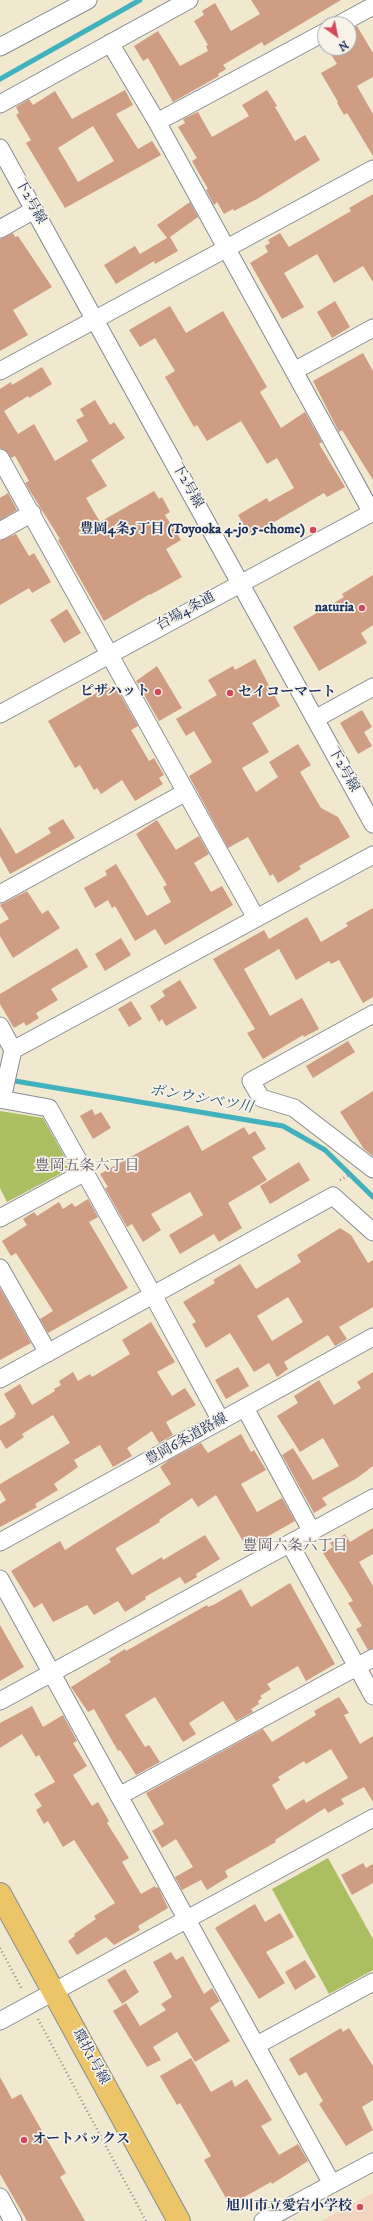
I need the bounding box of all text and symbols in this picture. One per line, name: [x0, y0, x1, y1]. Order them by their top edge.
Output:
north arrow: [317, 16, 357, 56]
text: N: [335, 37, 351, 54]
street label: 下2号線: [11, 177, 49, 227]
street label: 下2号線: [168, 461, 206, 511]
place label: 豊岡4条5丁目 (Toyooka 4-jo 5-chome): [80, 522, 305, 538]
marker: 豊岡4条5丁目 (Toyooka 4-jo 5-chome): [308, 525, 318, 535]
street label: 台場4条通: [154, 589, 218, 635]
place label: naturia: [315, 600, 354, 616]
marker: naturia: [357, 603, 367, 613]
place label: ピザハット: [80, 684, 150, 700]
place label: セイコーマート: [238, 685, 336, 701]
marker: ピザハット: [153, 687, 163, 697]
marker: セイコーマート: [225, 688, 235, 698]
street label: 下2号線: [324, 745, 362, 795]
water label: ポンウシベツ川: [148, 1082, 254, 1118]
district label: 豊岡五条六丁目: [35, 1158, 139, 1176]
street label: 豊岡6条道路線: [143, 1411, 231, 1469]
district label: 豊岡六条六丁目: [243, 1538, 347, 1556]
street label: 環状1号線: [68, 2026, 112, 2088]
place label: オートバックス: [32, 2132, 130, 2148]
marker: オートバックス: [19, 2135, 29, 2145]
place label: 旭川市立愛宕小学校: [226, 2199, 352, 2215]
marker: 旭川市立愛宕小学校: [355, 2202, 365, 2212]

